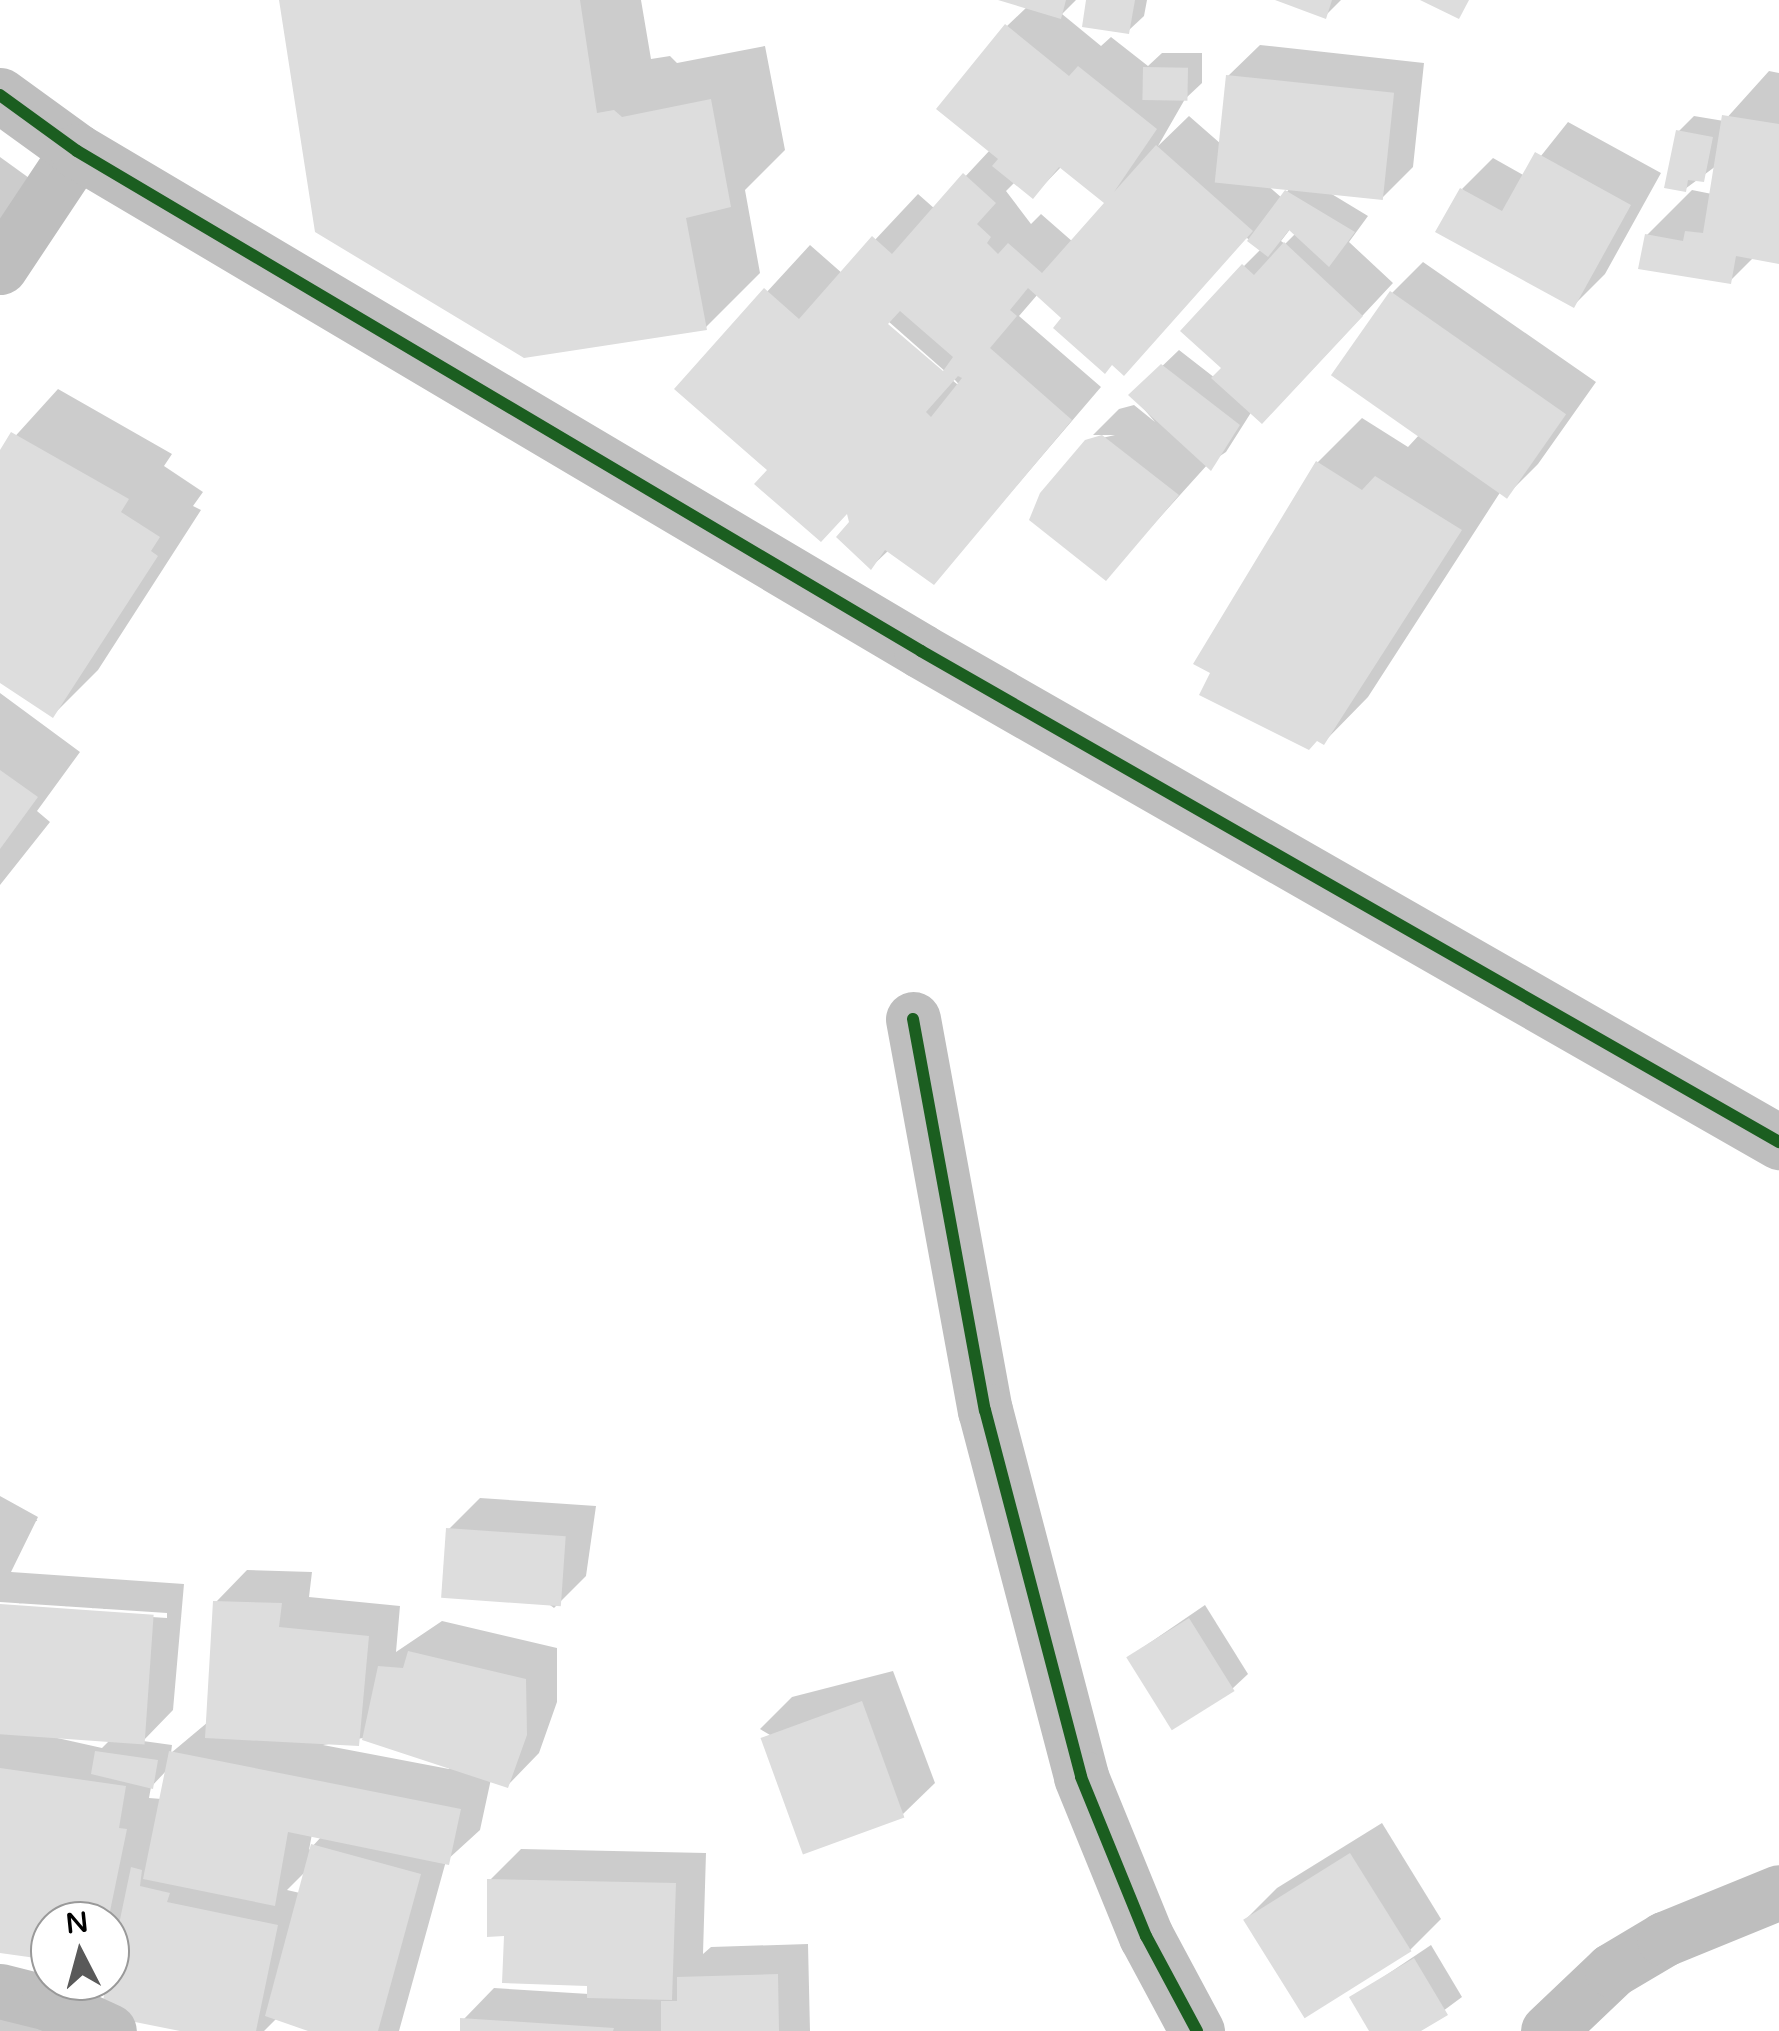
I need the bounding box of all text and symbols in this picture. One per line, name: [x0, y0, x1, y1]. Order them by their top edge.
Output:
north arrow: [30, 1901, 130, 2001]
text: N: [64, 1905, 90, 1941]

